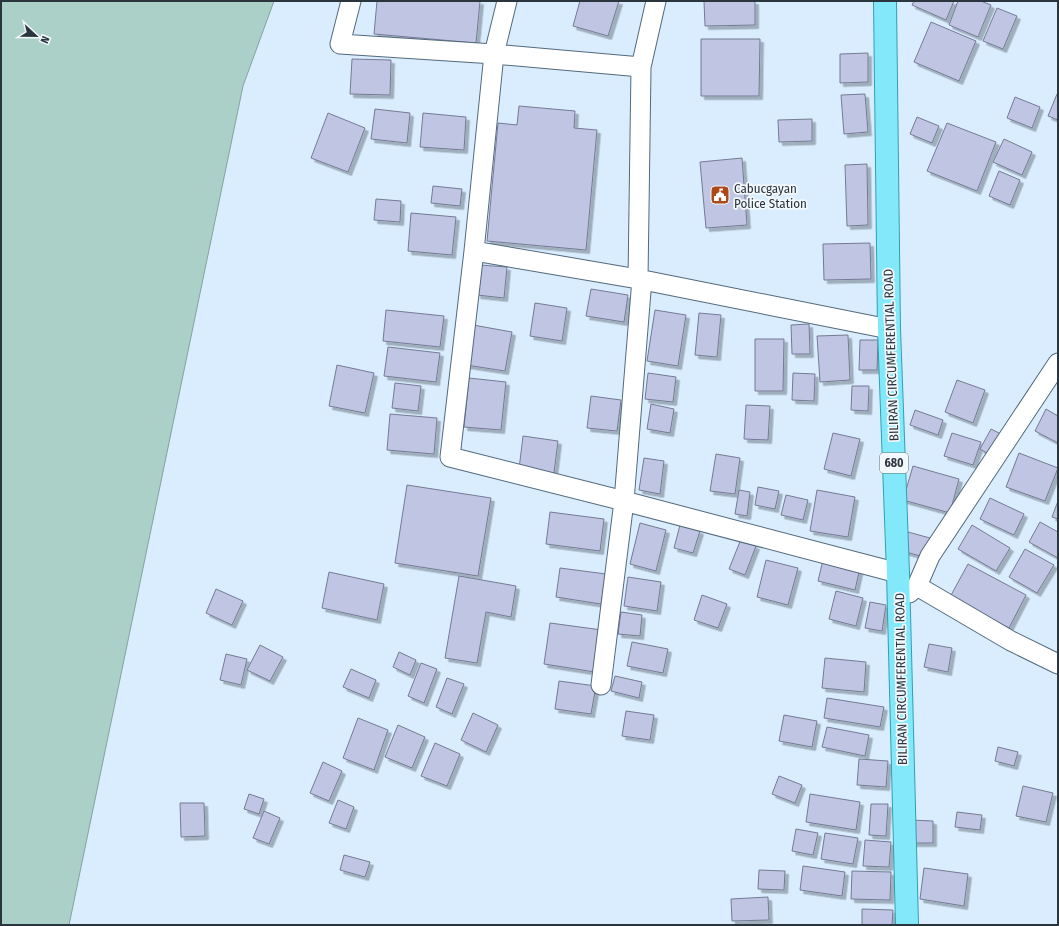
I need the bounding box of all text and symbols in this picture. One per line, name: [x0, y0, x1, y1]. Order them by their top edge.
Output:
north arrow: [16, 16, 56, 56]
text: N: [38, 34, 52, 45]
place label: Cabucgayan Police Station: [734, 181, 807, 211]
public building icon: Cabucgayan Police Station: [709, 184, 731, 206]
street label: BILIRAN CIRCUMFERENTIAL ROAD: [880, 269, 902, 441]
road number: 680: [880, 453, 908, 473]
street label: BILIRAN CIRCUMFERENTIAL ROAD: [892, 593, 910, 765]

